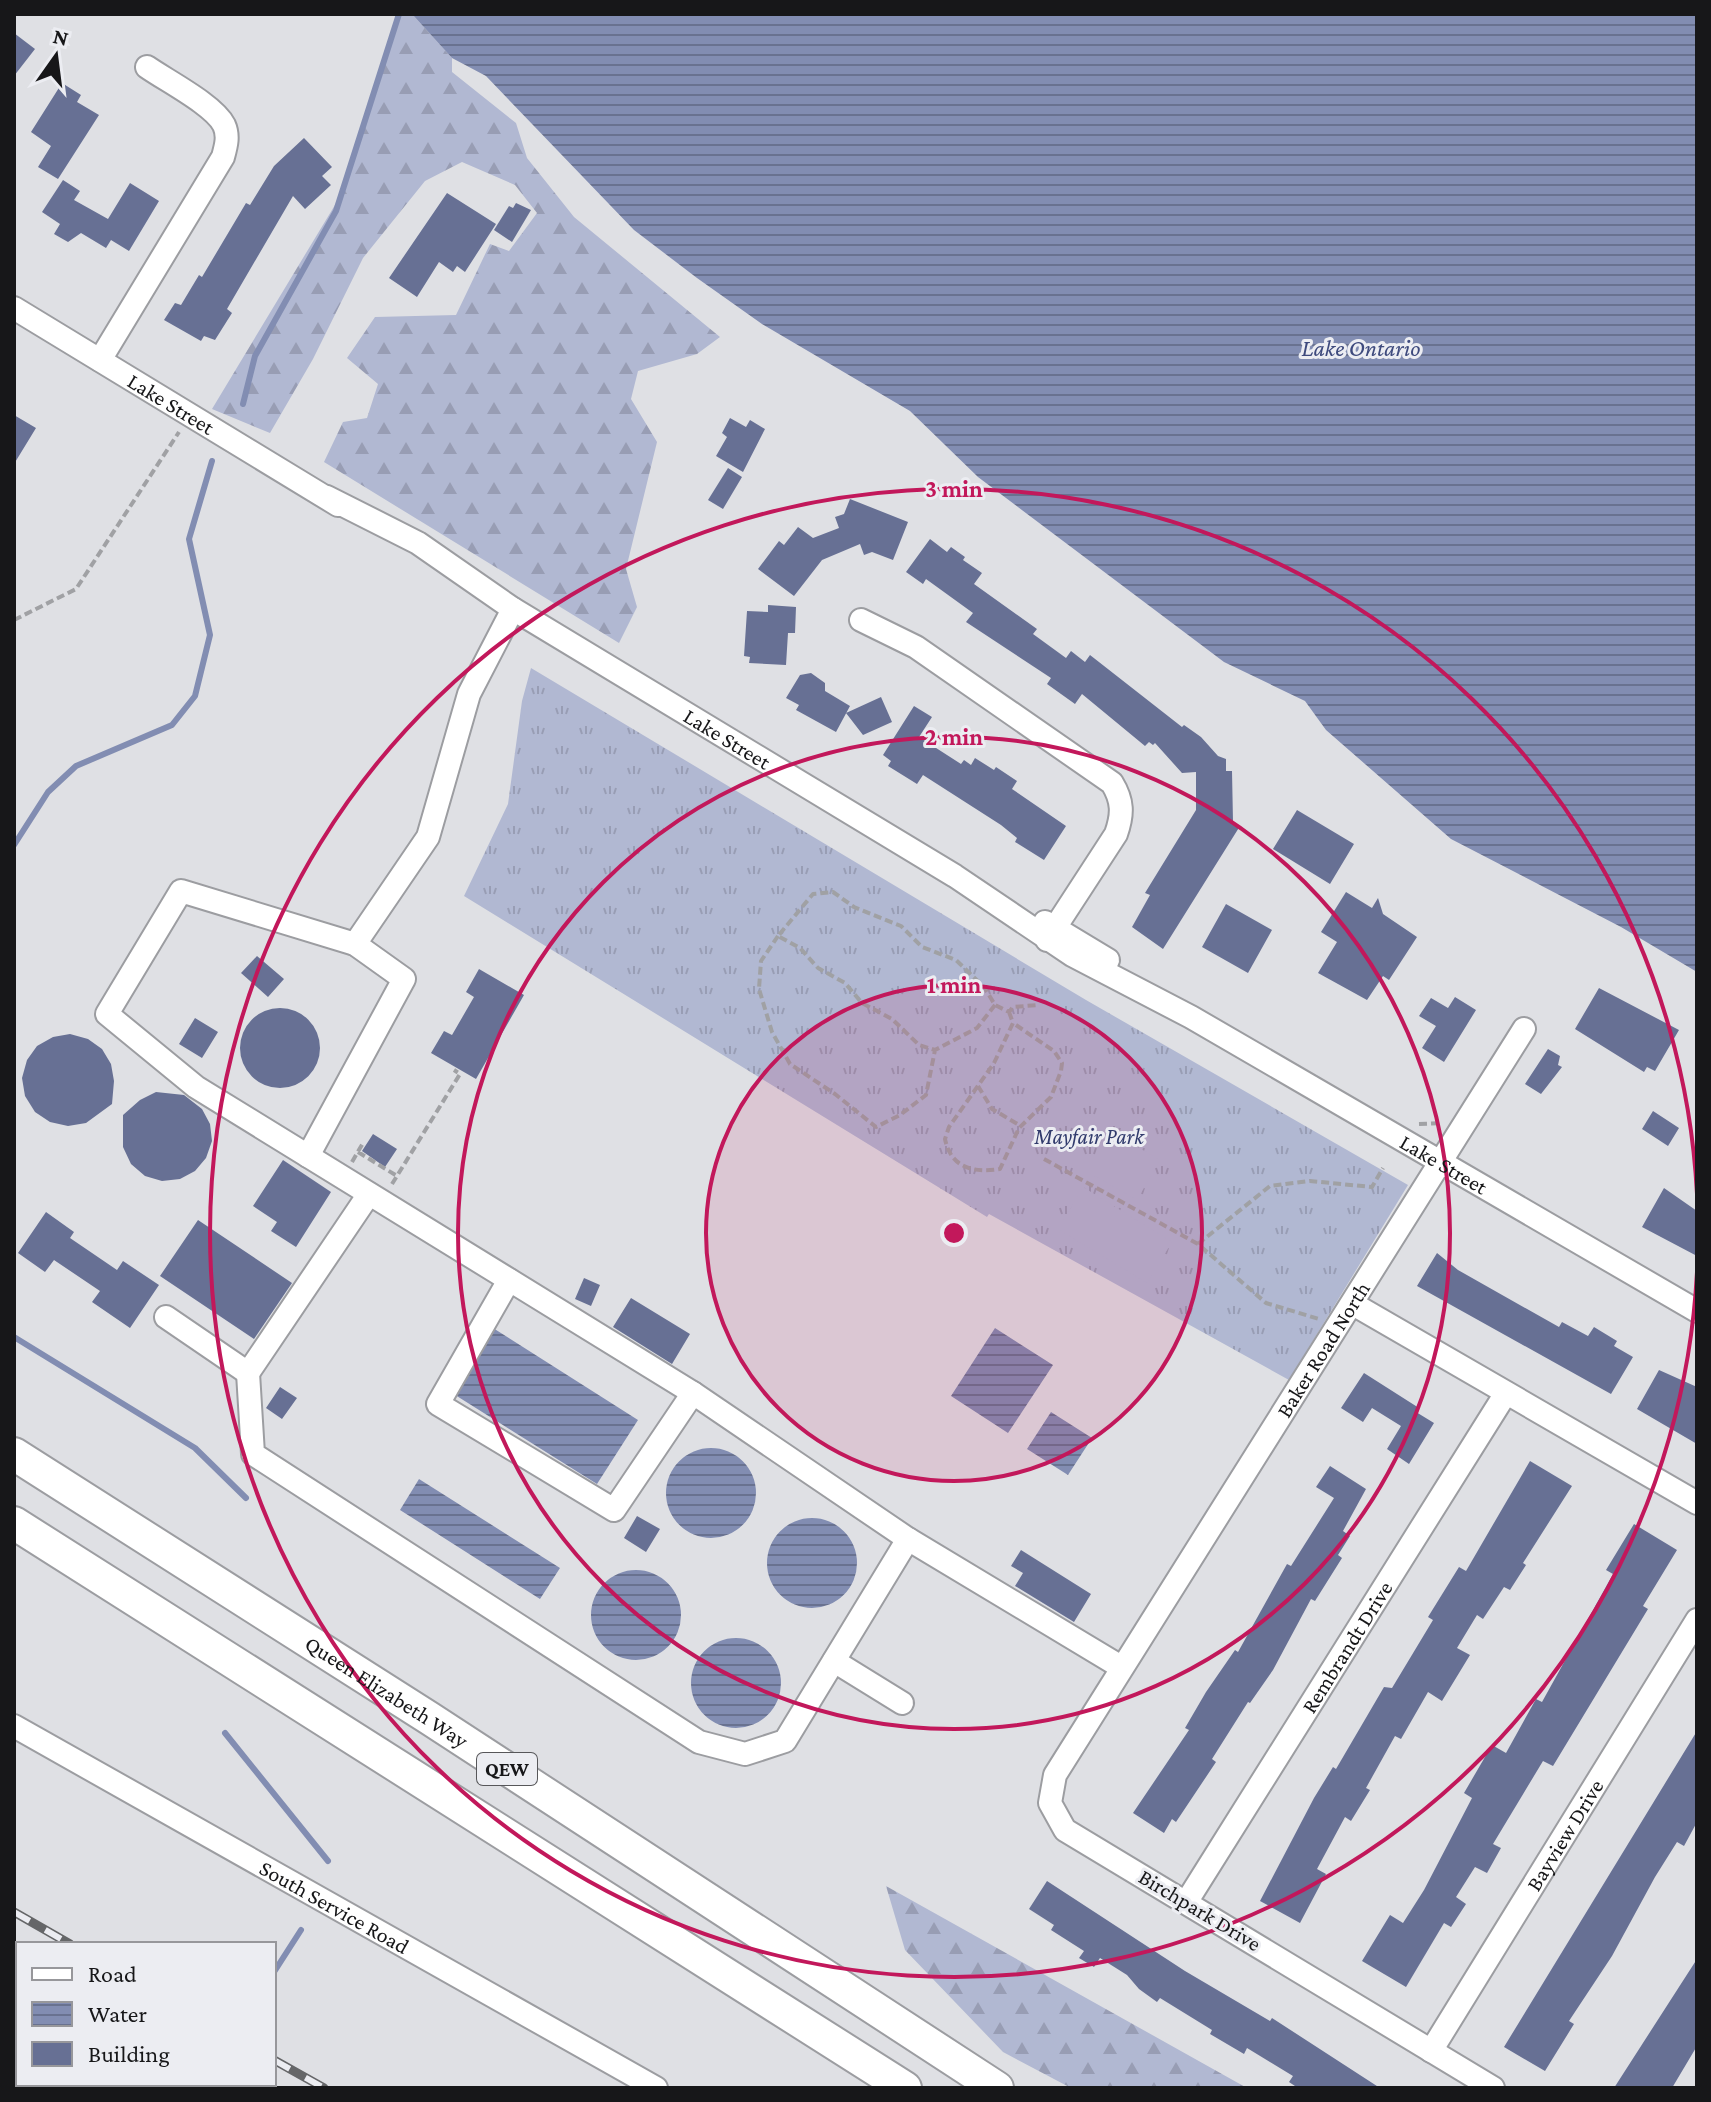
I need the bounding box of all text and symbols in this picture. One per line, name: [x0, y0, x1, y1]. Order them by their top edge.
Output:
north arrow: [16, 16, 96, 96]
text: N: [50, 23, 71, 51]
water label: Lake Ontario: [1302, 334, 1420, 361]
street label: Lake Street: [123, 368, 220, 440]
text: 3 min: [925, 475, 983, 502]
street label: Lake Street: [679, 703, 776, 775]
text: 2 min: [925, 723, 983, 750]
text: 1 min: [927, 971, 982, 998]
park label: Mayfair Park: [1033, 1124, 1145, 1149]
street label: Lake Street: [1396, 1129, 1493, 1200]
centre of rings: [940, 1219, 968, 1247]
street label: Baker Road North: [1271, 1277, 1375, 1422]
street label: Rembrandt Drive: [1296, 1576, 1397, 1717]
street label: Queen Elizabeth Way: [301, 1630, 474, 1753]
road number: QEW: [477, 1753, 537, 1785]
street label: Bayview Drive: [1521, 1775, 1608, 1895]
street label: South Service Road: [256, 1855, 414, 1959]
street label: Birchpark Drive: [1134, 1864, 1266, 1956]
legend: [16, 1942, 276, 2086]
text: Road: [88, 1960, 137, 1987]
text: Water: [88, 2000, 147, 2027]
text: Building: [88, 2040, 170, 2067]

